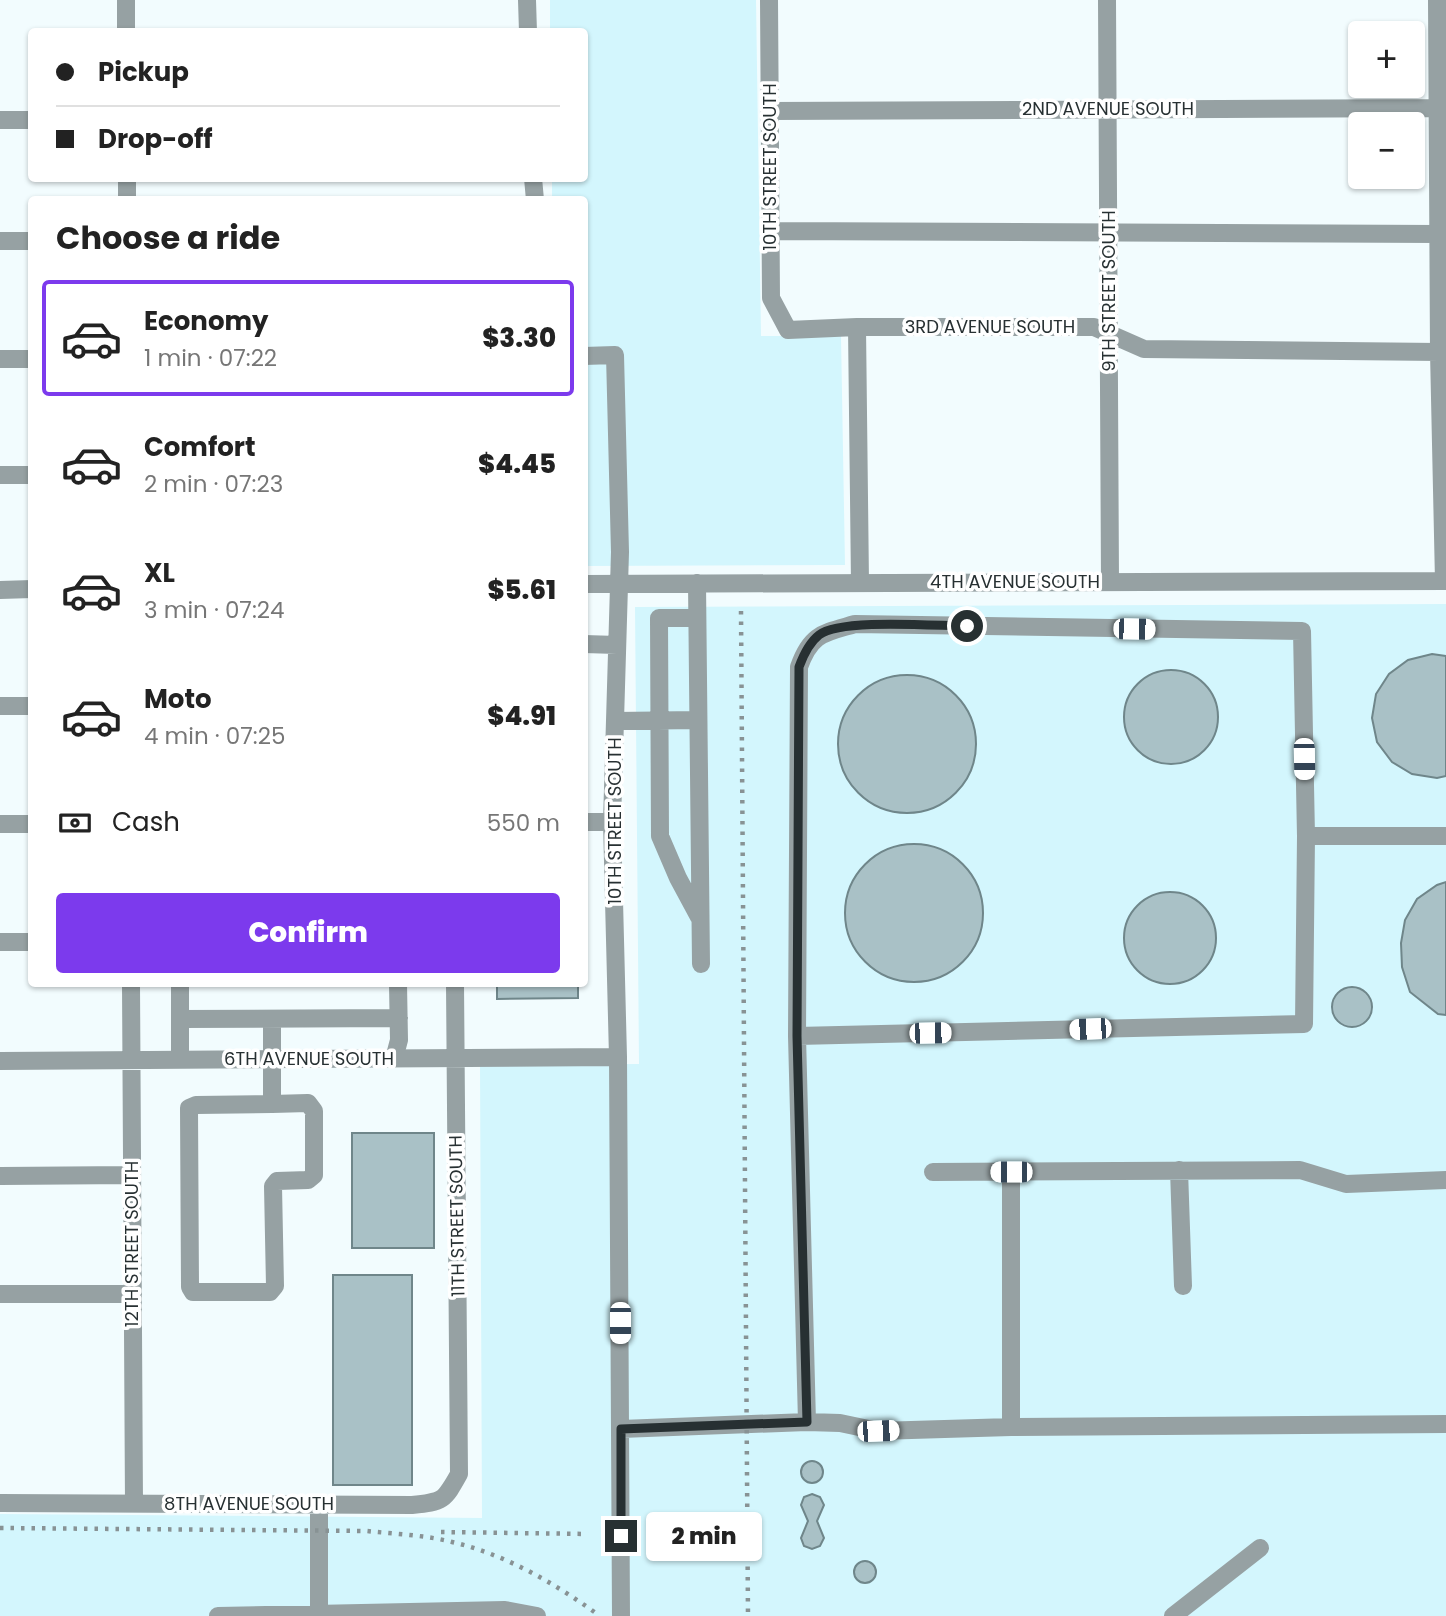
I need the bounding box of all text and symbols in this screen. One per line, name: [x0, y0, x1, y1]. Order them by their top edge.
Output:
map controls: [1348, 21, 1425, 189]
button: +: [1348, 21, 1425, 98]
text: Pickup: [98, 54, 189, 90]
street label: 10TH STREET SOUTH: [757, 83, 782, 251]
street label: 2ND AVENUE SOUTH: [1022, 96, 1194, 121]
button: −: [1348, 112, 1425, 189]
text: Drop-off: [98, 121, 213, 157]
street label: 9TH STREET SOUTH: [1096, 210, 1121, 372]
text: Choose a ride: [56, 215, 280, 260]
text: Economy: [144, 303, 268, 339]
icon: car: [60, 307, 123, 370]
street label: 3RD AVENUE SOUTH: [905, 314, 1075, 339]
text: $3.30: [482, 320, 556, 356]
text: 1 min · 07:22: [144, 342, 277, 374]
text: Comfort: [144, 429, 256, 465]
icon: car: [60, 433, 123, 496]
text: $4.45: [478, 446, 556, 482]
text: 2 min · 07:23: [144, 468, 283, 500]
text: XL: [144, 555, 175, 591]
icon: car: [60, 559, 123, 622]
street label: 4TH AVENUE SOUTH: [930, 569, 1100, 594]
text: $5.61: [487, 572, 556, 608]
text: 3 min · 07:24: [144, 594, 285, 626]
route start: [951, 610, 983, 642]
car: [1113, 618, 1156, 640]
text: Moto: [144, 681, 212, 717]
icon: car: [60, 685, 123, 748]
text: $4.91: [487, 698, 556, 734]
text: 4 min · 07:25: [144, 720, 285, 752]
street label: 10TH STREET SOUTH: [602, 737, 627, 905]
car: [1294, 738, 1315, 780]
icon: cash: [56, 804, 94, 842]
text: Cash: [112, 804, 180, 840]
text: 550 m: [487, 807, 560, 839]
button: Confirm: [56, 893, 560, 973]
car: [1069, 1018, 1112, 1040]
car: [909, 1022, 952, 1044]
street label: 6TH AVENUE SOUTH: [224, 1046, 394, 1071]
street label: 11TH STREET SOUTH: [443, 1135, 470, 1297]
street label: 12TH STREET SOUTH: [119, 1161, 144, 1327]
car: [991, 1162, 1033, 1183]
car: [610, 1302, 631, 1344]
car: [857, 1420, 900, 1442]
street label: 8TH AVENUE SOUTH: [164, 1491, 334, 1516]
callout: 2 min: [646, 1512, 761, 1560]
route end: [605, 1520, 637, 1552]
text: 2 min: [672, 1520, 736, 1552]

